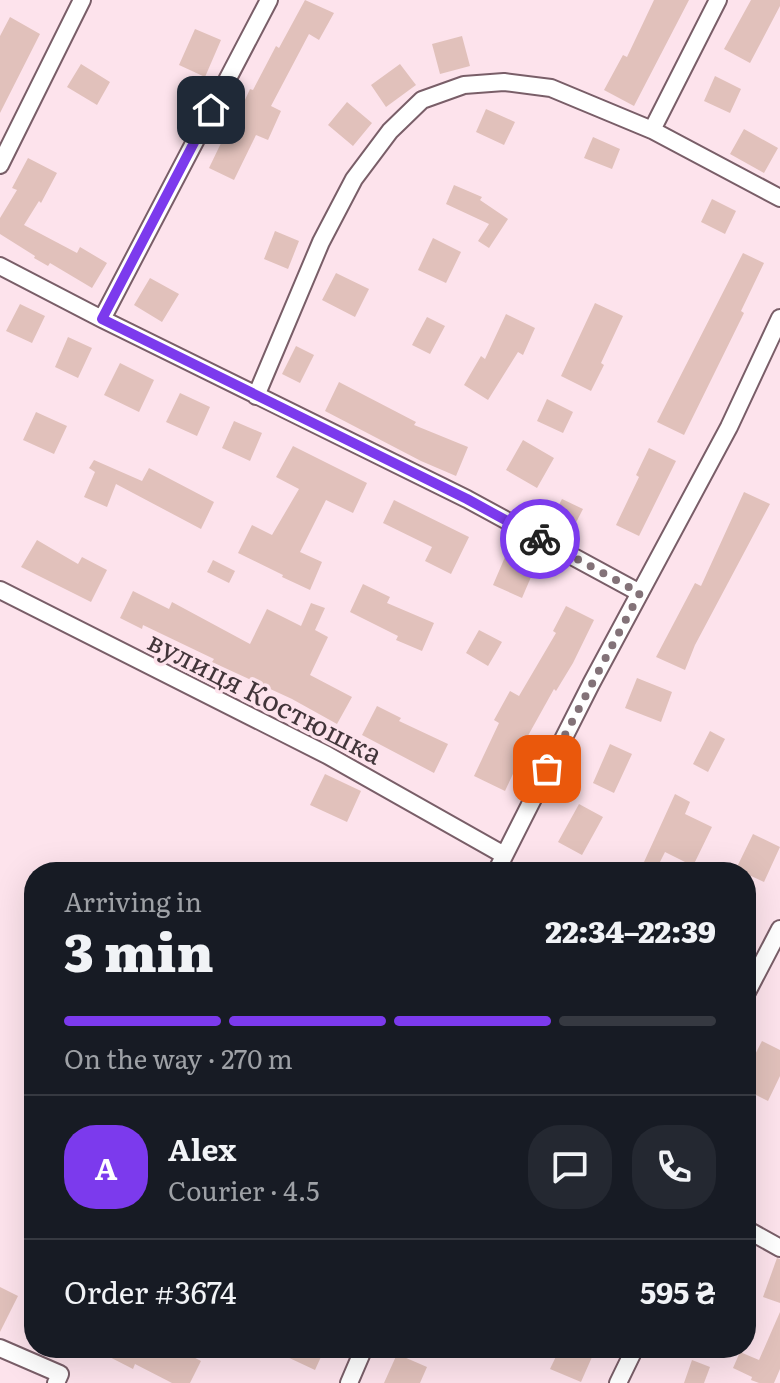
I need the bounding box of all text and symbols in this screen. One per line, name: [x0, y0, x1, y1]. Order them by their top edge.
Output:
pin: [177, 76, 245, 144]
icon: home: [189, 88, 233, 132]
courier: [500, 499, 580, 579]
icon: bike: [518, 517, 562, 561]
street label: вулиця Костюшка: [141, 619, 391, 773]
pin: [513, 735, 581, 803]
icon: bag: [525, 747, 569, 791]
text: Arriving in: [64, 881, 202, 920]
text: 22:34–22:39: [545, 908, 716, 952]
text: 3 min: [64, 911, 214, 988]
text: On the way · 270 m: [64, 1038, 293, 1077]
button: chat: [528, 1125, 612, 1209]
button: phone: [632, 1125, 716, 1209]
text: Alex: [168, 1126, 236, 1170]
text: A: [95, 1145, 117, 1189]
text: Courier · 4.5: [168, 1170, 320, 1209]
text: Order #3674: [64, 1269, 236, 1313]
text: 595 ₴: [640, 1269, 716, 1313]

